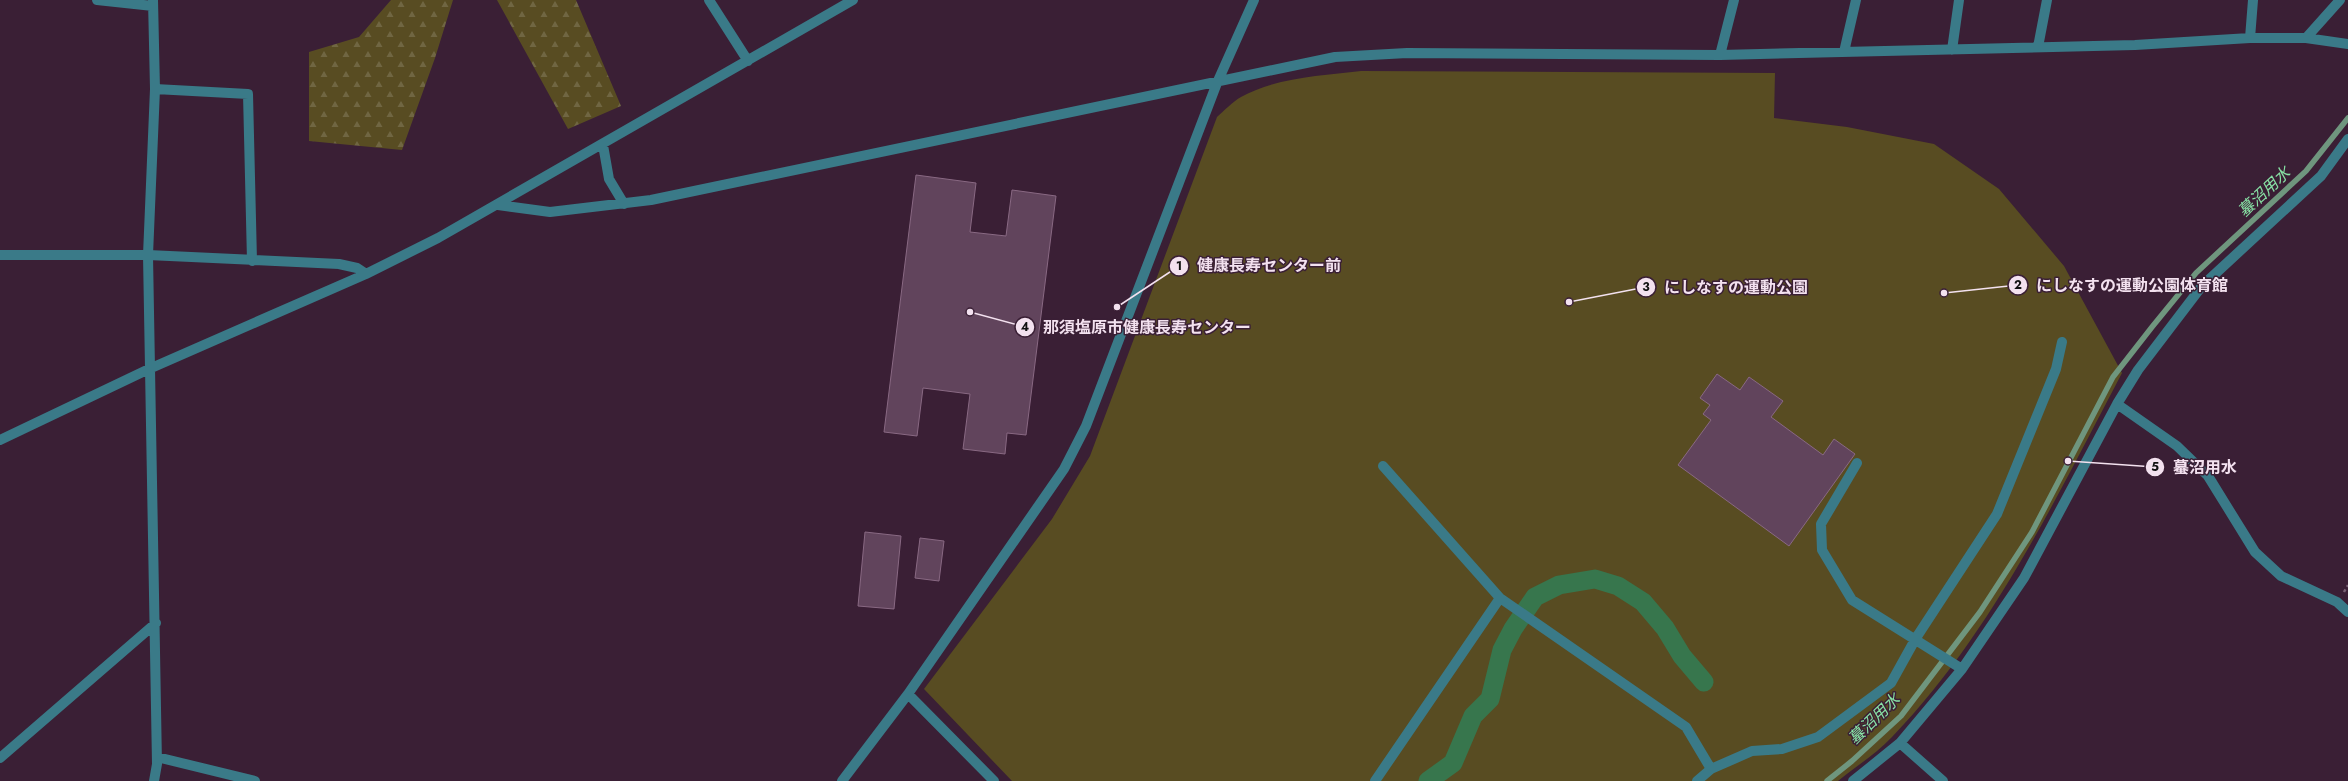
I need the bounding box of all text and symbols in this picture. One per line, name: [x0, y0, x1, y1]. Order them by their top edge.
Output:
water label: 蟇沼用水: [2233, 160, 2297, 222]
callout: 健康長寿センター前: [1169, 252, 1349, 280]
text: 健康長寿センター前: [1197, 254, 1341, 277]
text: 1: [1176, 257, 1182, 275]
callout: にしなすの運動公園体育館: [2008, 271, 2236, 299]
callout: にしなすの運動公園: [1636, 273, 1816, 301]
text: にしなすの運動公園体育館: [2036, 274, 2228, 297]
text: にしなすの運動公園: [1664, 276, 1808, 299]
text: 2: [2014, 276, 2022, 294]
text: 3: [1642, 278, 1650, 296]
callout: 那須塩原市健康長寿センター: [1015, 313, 1259, 341]
text: 那須塩原市健康長寿センター: [1043, 316, 1251, 339]
text: 4: [1021, 318, 1029, 336]
callout: 蟇沼用水: [2145, 453, 2245, 481]
text: 蟇沼用水: [2173, 456, 2237, 479]
text: 5: [2151, 458, 2159, 476]
water label: 蟇沼用水: [1843, 687, 1906, 750]

